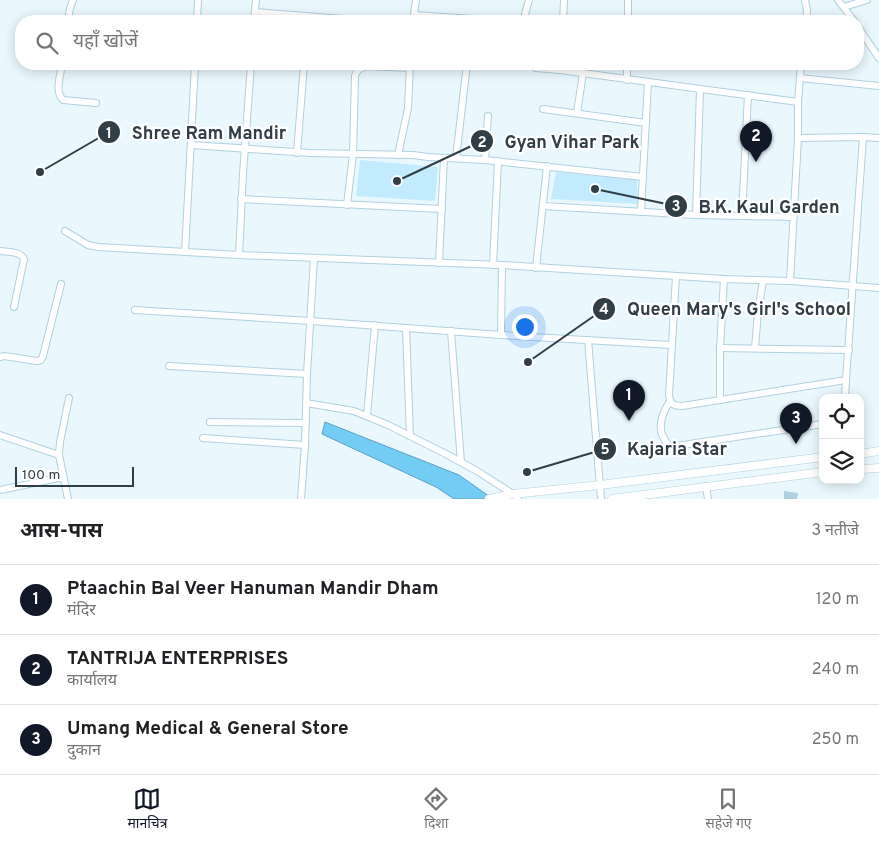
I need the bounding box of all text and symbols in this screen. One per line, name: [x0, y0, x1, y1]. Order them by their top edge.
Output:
search box: [15, 15, 864, 70]
icon: search: [33, 29, 61, 57]
text: यहाँ खोजें: [73, 30, 138, 54]
callout: Shree Ram Mandir: [97, 116, 296, 149]
pin: 2: [740, 121, 772, 162]
text: Shree Ram Mandir: [132, 123, 287, 146]
text: 1: [106, 125, 112, 144]
callout: Gyan Vihar Park: [469, 125, 650, 158]
text: Gyan Vihar Park: [504, 132, 640, 155]
text: 2: [477, 134, 487, 153]
callout: B.K. Kaul Garden: [664, 190, 850, 223]
text: B.K. Kaul Garden: [698, 197, 840, 220]
text: 3: [672, 198, 681, 217]
callout: Queen Mary's Girl's School: [592, 293, 861, 326]
text: Queen Mary's Girl's School: [627, 299, 851, 322]
text: 4: [599, 301, 609, 320]
your location: [512, 314, 538, 340]
pin: 1: [613, 380, 645, 421]
map controls: [819, 394, 864, 484]
button: locate: [819, 394, 864, 439]
pin: 3: [780, 403, 812, 444]
callout: Kajaria Star: [592, 432, 737, 465]
text: Kajaria Star: [627, 439, 727, 462]
button: layers: [819, 439, 864, 484]
text: 5: [600, 441, 610, 460]
scale bar: [15, 464, 134, 487]
text: 100 m: [22, 467, 60, 484]
text: आस-पास: [20, 518, 103, 545]
text: 3 नतीजे: [812, 521, 859, 541]
text: Ptaachin Bal Veer Hanuman Mandir Dham: [67, 577, 439, 601]
text: 1: [33, 590, 39, 610]
text: 120 m: [816, 590, 859, 610]
text: मंदिर: [67, 601, 96, 621]
text: TANTRIJA ENTERPRISES: [67, 647, 289, 671]
text: 2: [31, 660, 41, 680]
text: 240 m: [812, 660, 859, 680]
text: कार्यालय: [67, 671, 117, 691]
text: Umang Medical & General Store: [67, 717, 348, 741]
text: 3: [31, 730, 41, 750]
text: 250 m: [812, 730, 859, 750]
text: दुकान: [67, 741, 101, 761]
tab: मानचित्र: [127, 785, 167, 834]
tab: दिशा: [422, 785, 450, 834]
tab: सहेजे गए: [705, 785, 752, 834]

